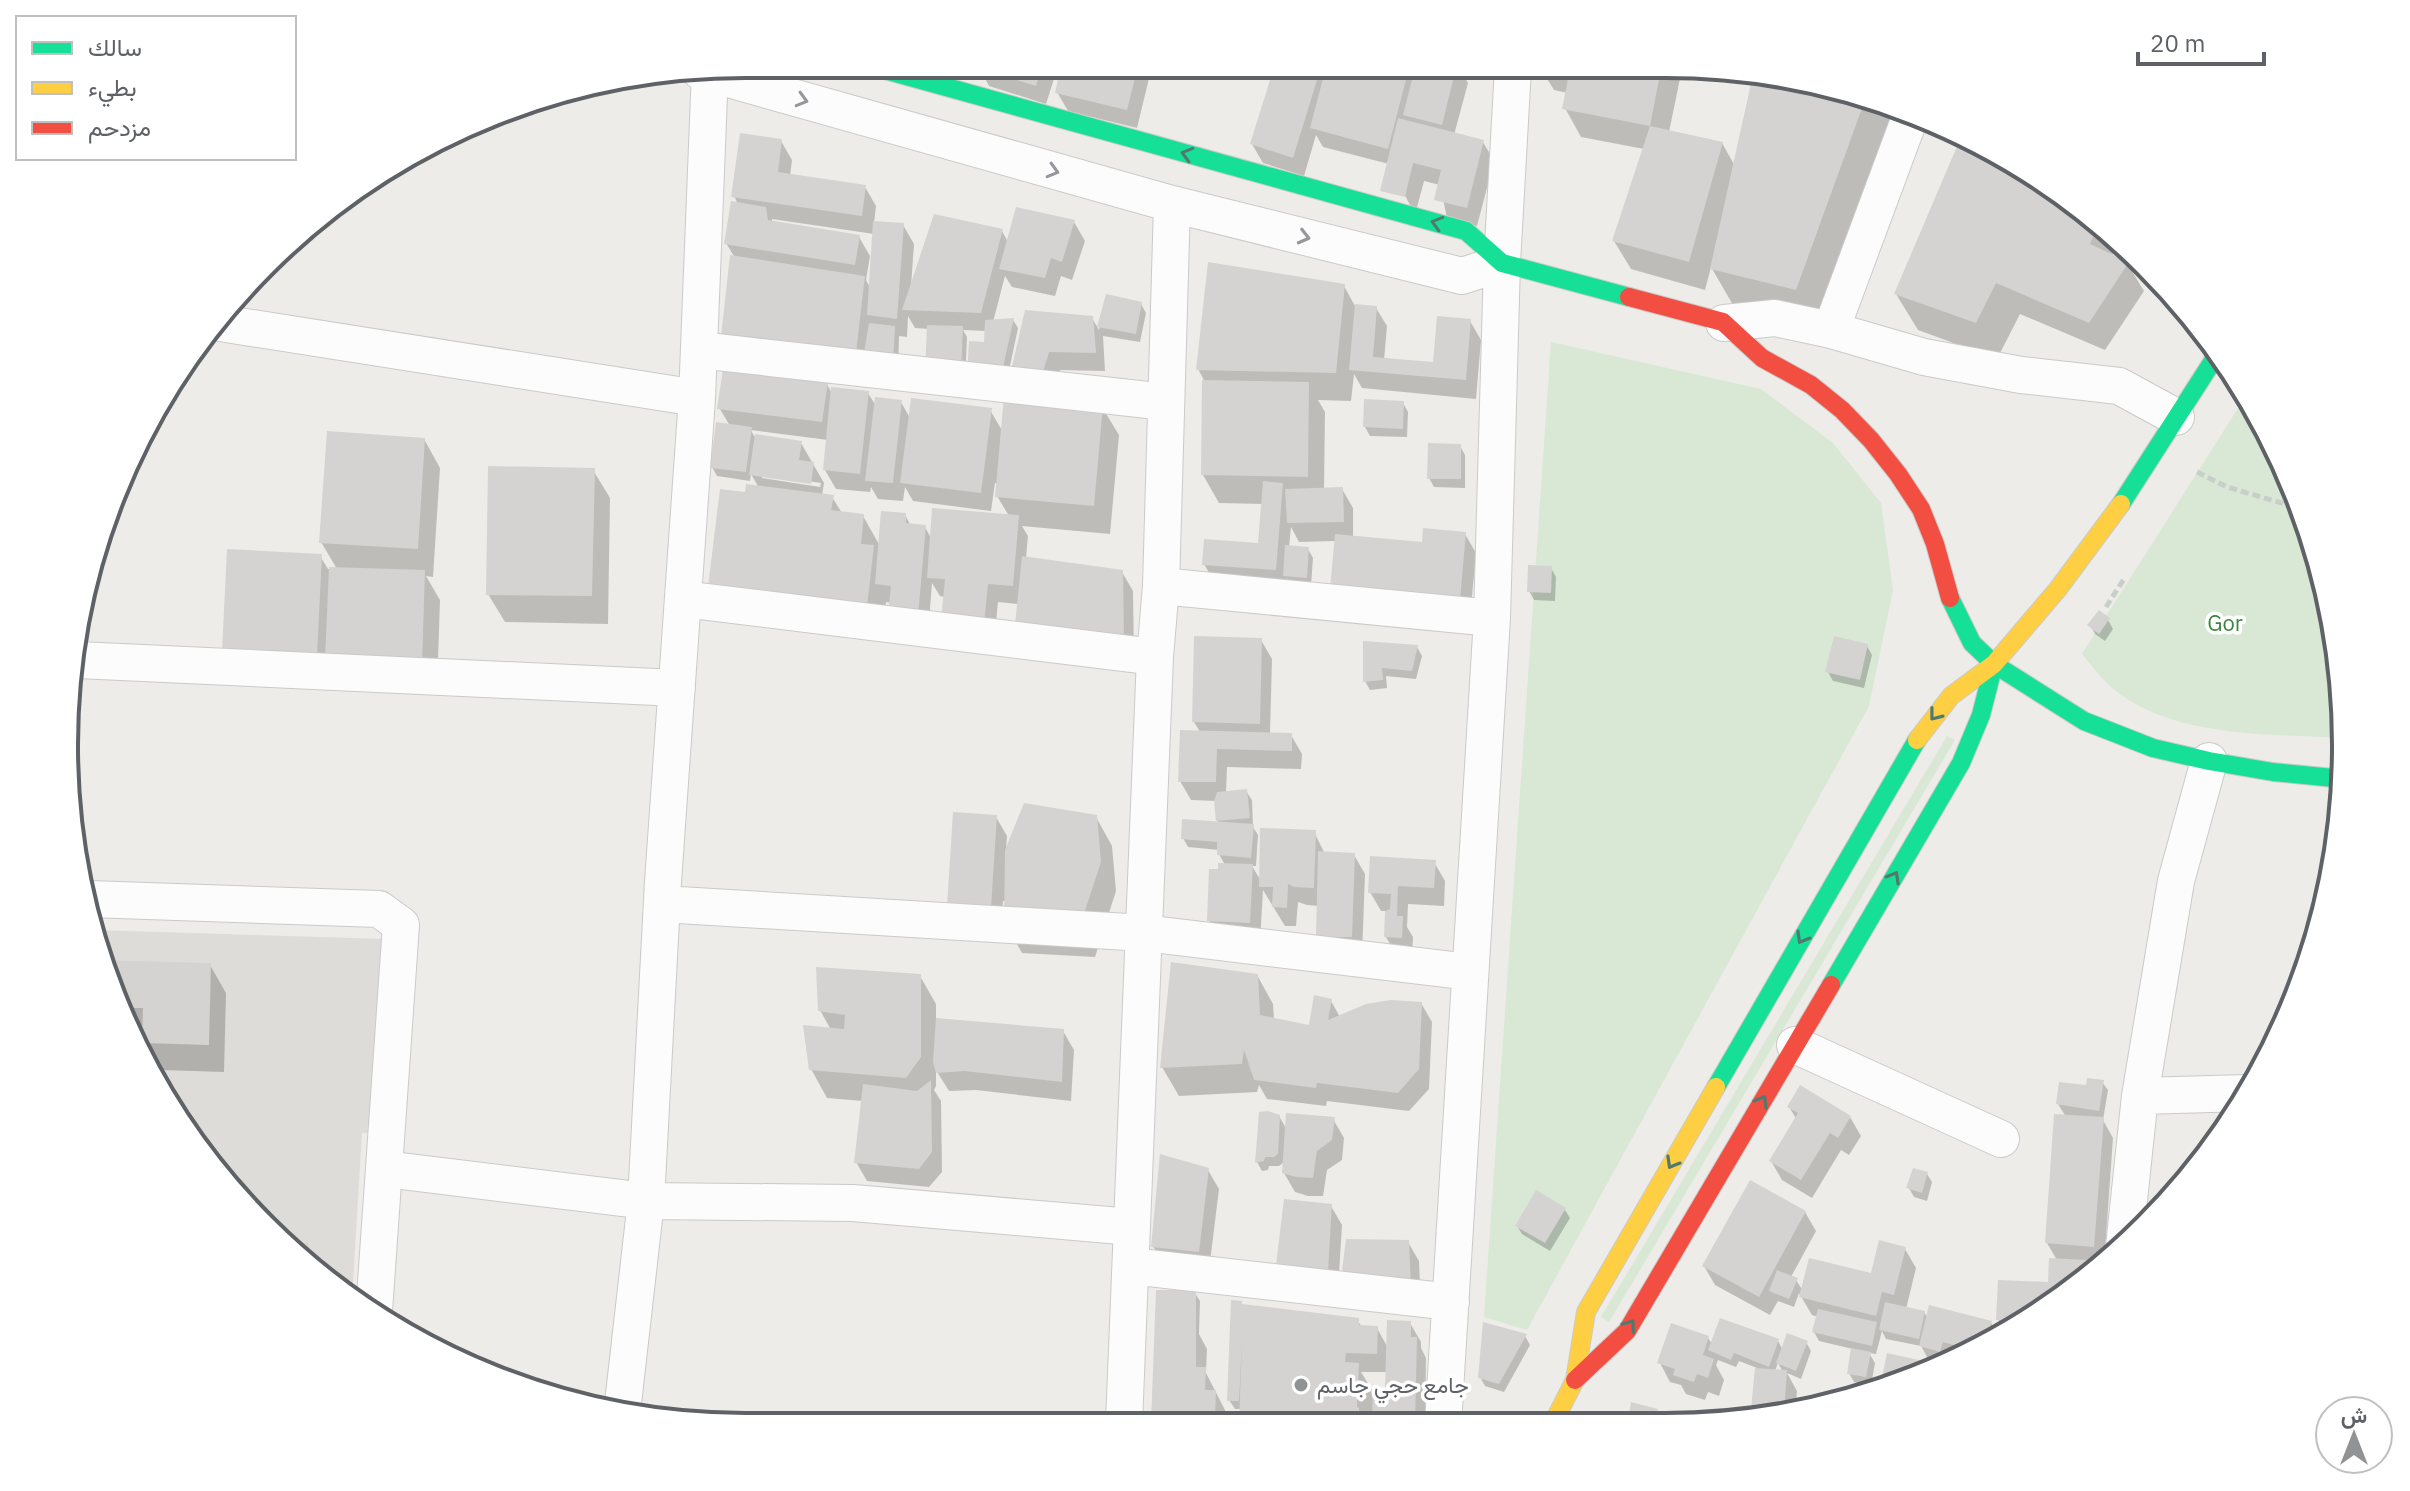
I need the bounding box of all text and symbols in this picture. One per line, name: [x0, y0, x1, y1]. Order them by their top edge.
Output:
legend: [16, 16, 296, 160]
scale bar: [2138, 16, 2264, 66]
text: 20 m: [2150, 27, 2205, 59]
text: سالك: [88, 31, 142, 63]
text: بطيء: [88, 71, 137, 107]
one-way arrow: [795, 91, 809, 107]
text: مزدحم: [88, 111, 151, 144]
one-way arrow: [1180, 146, 1194, 163]
one-way arrow: [1045, 162, 1059, 178]
one-way arrow: [1431, 216, 1445, 232]
one-way arrow: [1297, 228, 1310, 245]
park label: Gor: [2207, 608, 2243, 637]
one-way arrow: [1930, 706, 1945, 720]
one-way arrow: [1884, 871, 1900, 886]
one-way arrow: [1796, 929, 1812, 944]
one-way arrow: [1752, 1095, 1768, 1110]
one-way arrow: [1666, 1155, 1682, 1169]
one-way arrow: [1620, 1319, 1635, 1333]
place label: جامع حجي جاسم: [1317, 1370, 1469, 1404]
marker: جامع حجي جاسم: [1292, 1376, 1310, 1394]
north arrow: [2314, 1395, 2394, 1475]
text: ش: [2341, 1400, 2367, 1429]

